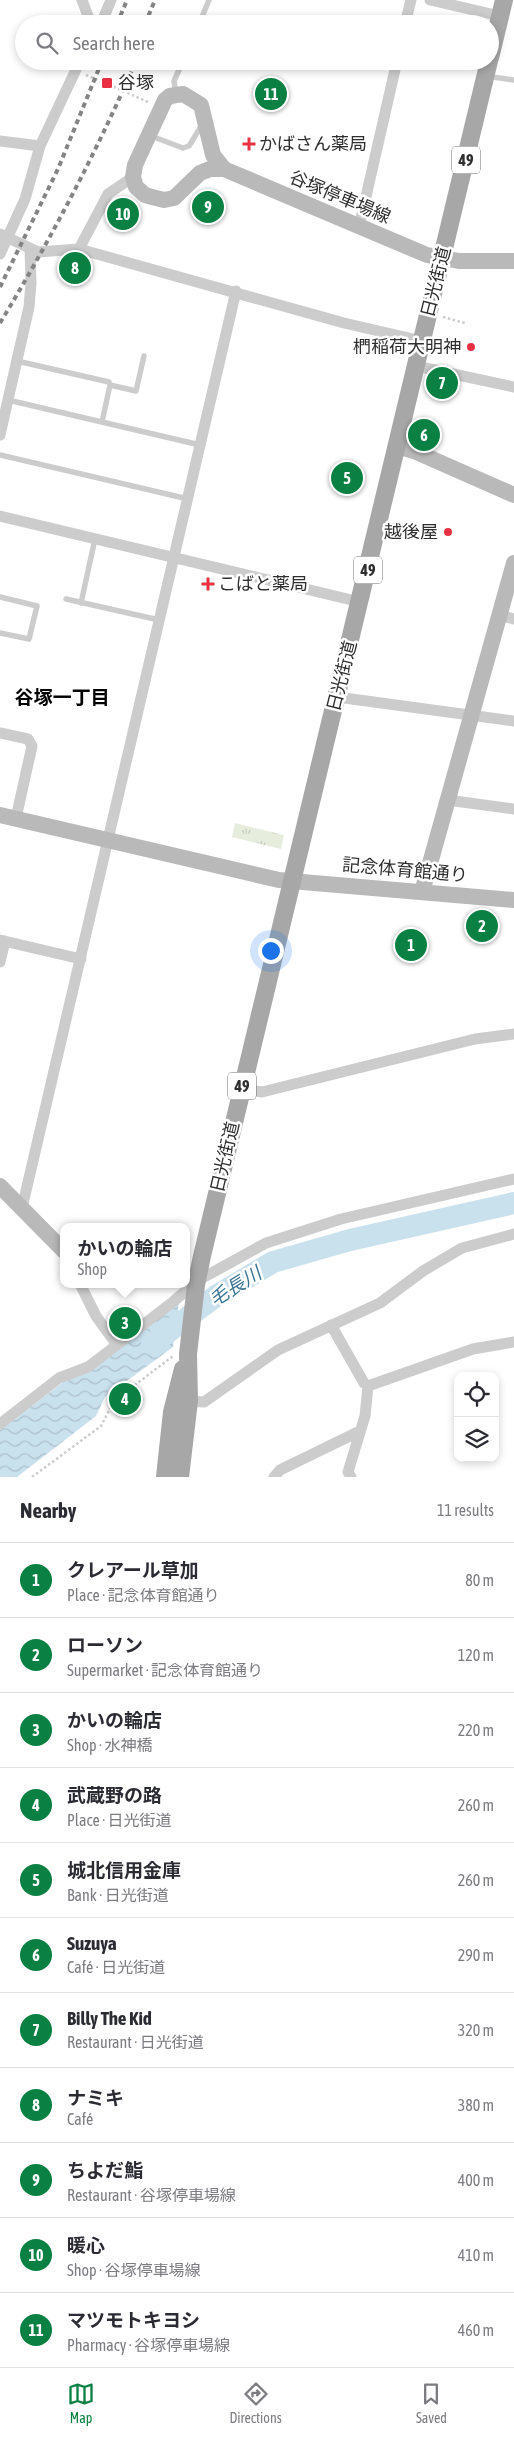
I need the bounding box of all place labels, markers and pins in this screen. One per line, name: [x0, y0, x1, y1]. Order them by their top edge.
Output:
place label: 谷塚: [118, 72, 154, 93]
pin: 11: [255, 75, 287, 113]
marker: 谷塚: [100, 76, 114, 90]
place label: かばさん薬局: [259, 133, 367, 154]
marker: かばさん薬局: [243, 138, 255, 150]
pin: 9: [192, 188, 224, 226]
pin: 10: [107, 195, 139, 233]
pin: 8: [59, 249, 91, 287]
place label: 椚稲荷大明神: [353, 336, 461, 357]
marker: 椚稲荷大明神: [465, 341, 477, 353]
pin: 7: [426, 364, 458, 402]
pin: 6: [408, 416, 440, 454]
pin: 5: [331, 459, 363, 497]
place label: 越後屋: [384, 521, 438, 542]
marker: 越後屋: [442, 526, 454, 538]
place label: こばと薬局: [218, 573, 308, 594]
marker: こばと薬局: [202, 578, 214, 590]
pin: 2: [466, 907, 498, 945]
pin: 1: [395, 926, 427, 964]
pin: 3: [109, 1304, 141, 1342]
pin: 4: [109, 1380, 141, 1418]

